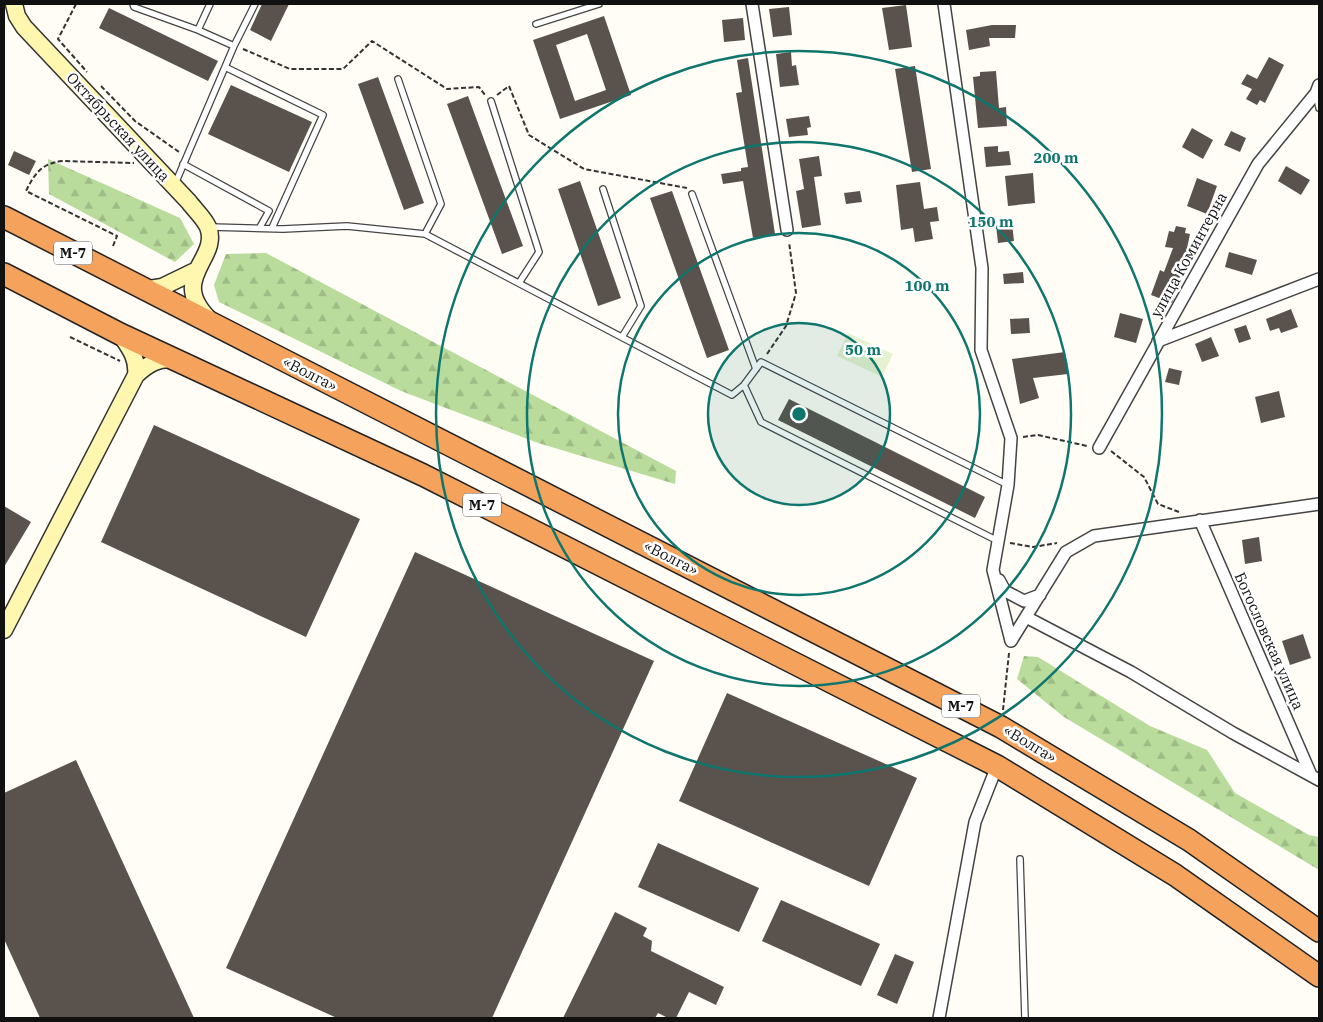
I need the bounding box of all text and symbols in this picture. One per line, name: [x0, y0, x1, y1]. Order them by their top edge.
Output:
street label: Октябрьская улица: [63, 68, 174, 185]
text: 200 m: [1033, 148, 1079, 167]
street label: улица Коминтерна: [1146, 189, 1231, 321]
text: 150 m: [968, 212, 1014, 231]
road number: М-7: [54, 242, 92, 264]
text: 100 m: [904, 276, 950, 295]
text: 50 m: [845, 340, 881, 359]
street label: «Волга»: [280, 352, 341, 395]
centre of rings: [790, 405, 808, 423]
road number: М-7: [463, 494, 501, 516]
street label: «Волга»: [641, 536, 702, 579]
street label: Богословская улица: [1231, 569, 1308, 713]
road number: М-7: [942, 694, 980, 718]
street label: «Волга»: [1000, 720, 1060, 767]

